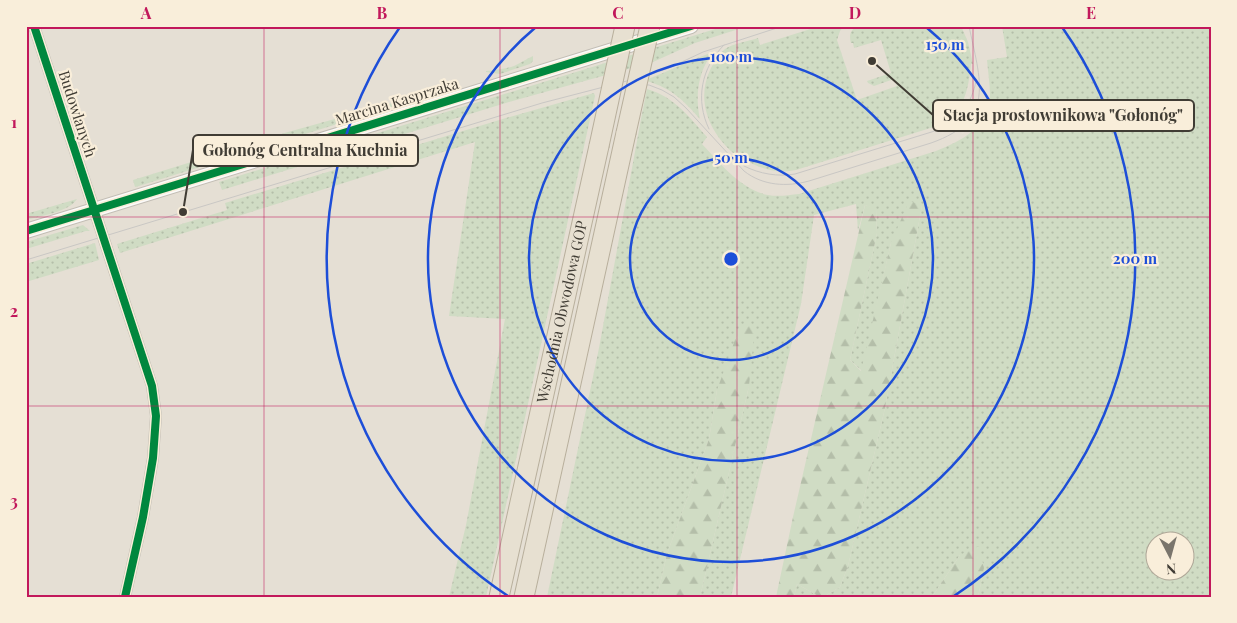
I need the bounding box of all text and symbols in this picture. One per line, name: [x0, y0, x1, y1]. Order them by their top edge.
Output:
text: A: [140, 2, 152, 23]
text: B: [377, 2, 388, 23]
text: C: [612, 2, 624, 23]
text: D: [849, 2, 861, 23]
text: E: [1086, 2, 1096, 23]
text: 150 m: [925, 34, 965, 54]
text: 100 m: [710, 46, 753, 66]
street label: Budowlanych: [55, 68, 101, 160]
street label: Marcina Kasprzaka: [333, 73, 461, 129]
callout: Stacja prostownikowa "Gołonóg": [933, 100, 1194, 131]
text: Stacja prostownikowa "Gołonóg": [943, 104, 1183, 125]
text: 1: [11, 111, 17, 132]
callout: Gołonóg Centralna Kuchnia: [193, 135, 418, 166]
text: Gołonóg Centralna Kuchnia: [203, 139, 408, 160]
text: 50 m: [714, 147, 748, 167]
street label: Wschodnia Obwodowa GOP: [531, 219, 591, 406]
text: 200 m: [1113, 248, 1158, 268]
centre of rings: [722, 250, 740, 268]
text: 2: [10, 300, 18, 321]
text: 3: [10, 490, 18, 511]
north arrow: [1144, 530, 1194, 580]
text: N: [1165, 559, 1177, 579]

